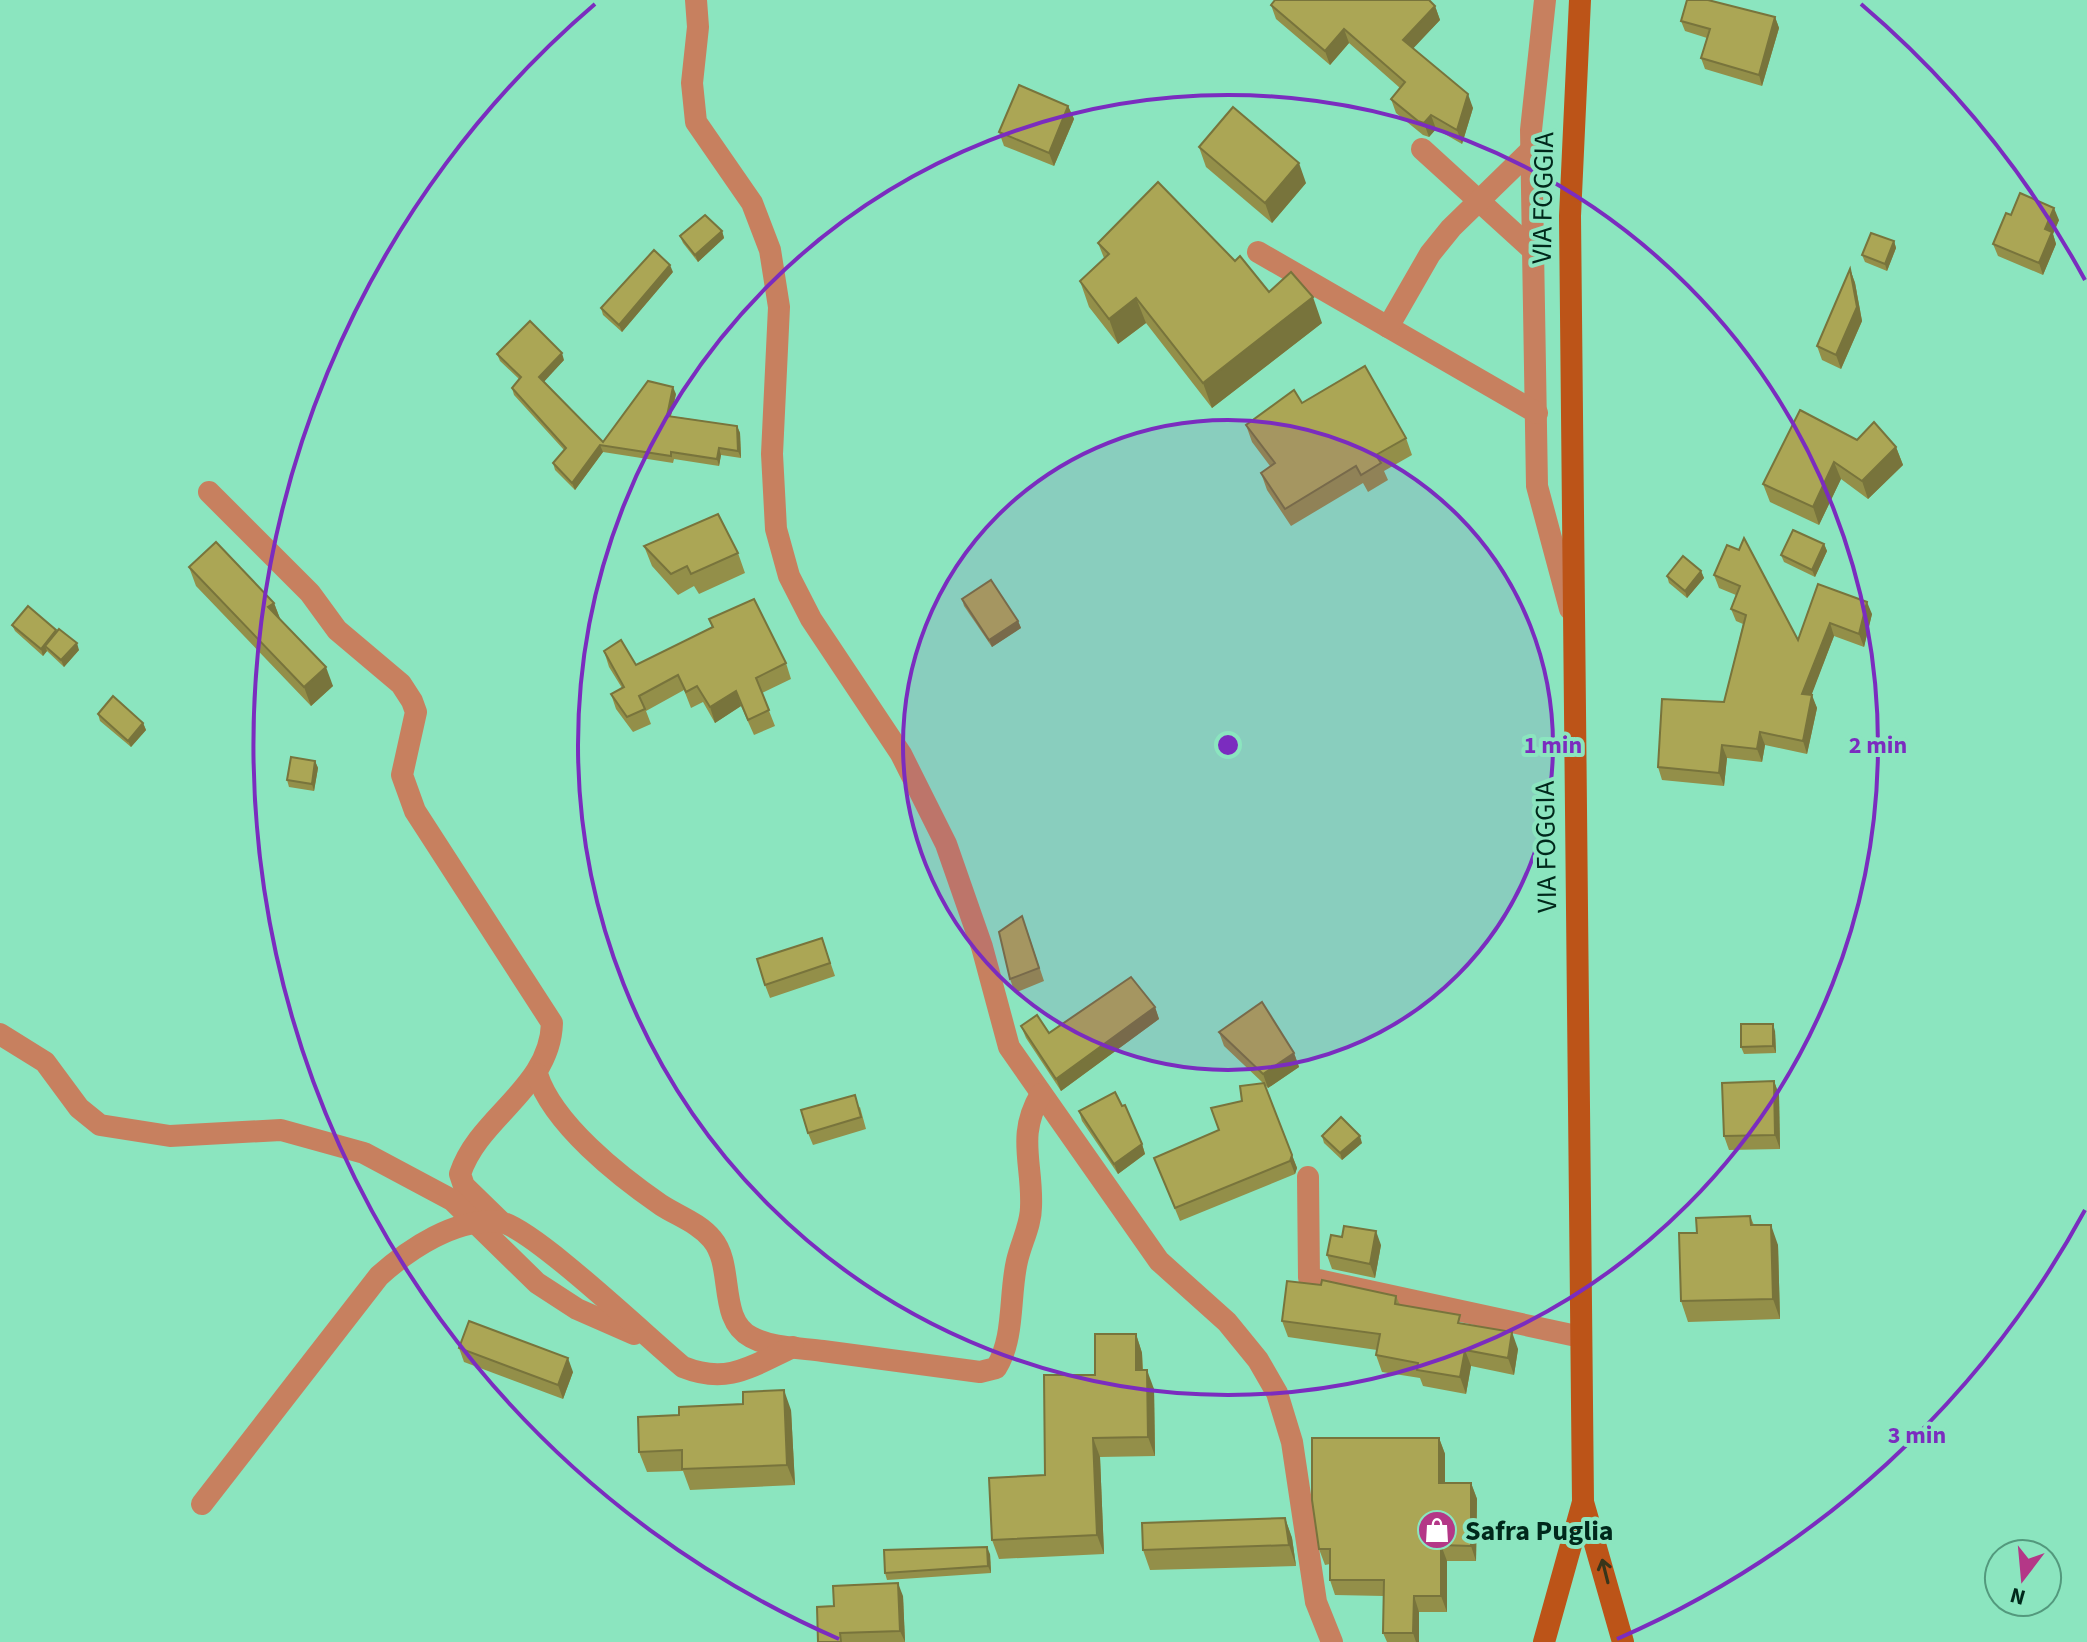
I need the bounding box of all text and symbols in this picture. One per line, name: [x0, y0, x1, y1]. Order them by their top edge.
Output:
street label: VIA FOGGIA: [1522, 131, 1564, 264]
text: 1 min: [1524, 728, 1582, 763]
text: 2 min: [1849, 728, 1907, 763]
centre of rings: [1214, 731, 1242, 759]
street label: VIA FOGGIA: [1525, 780, 1567, 913]
text: 3 min: [1888, 1418, 1946, 1453]
shop icon: Safra Puglia: [1416, 1509, 1458, 1551]
place label: Safra Puglia: [1465, 1511, 1614, 1551]
north arrow: [1983, 1538, 2063, 1618]
one-way arrow: [1596, 1559, 1611, 1585]
text: N: [2006, 1579, 2029, 1614]

